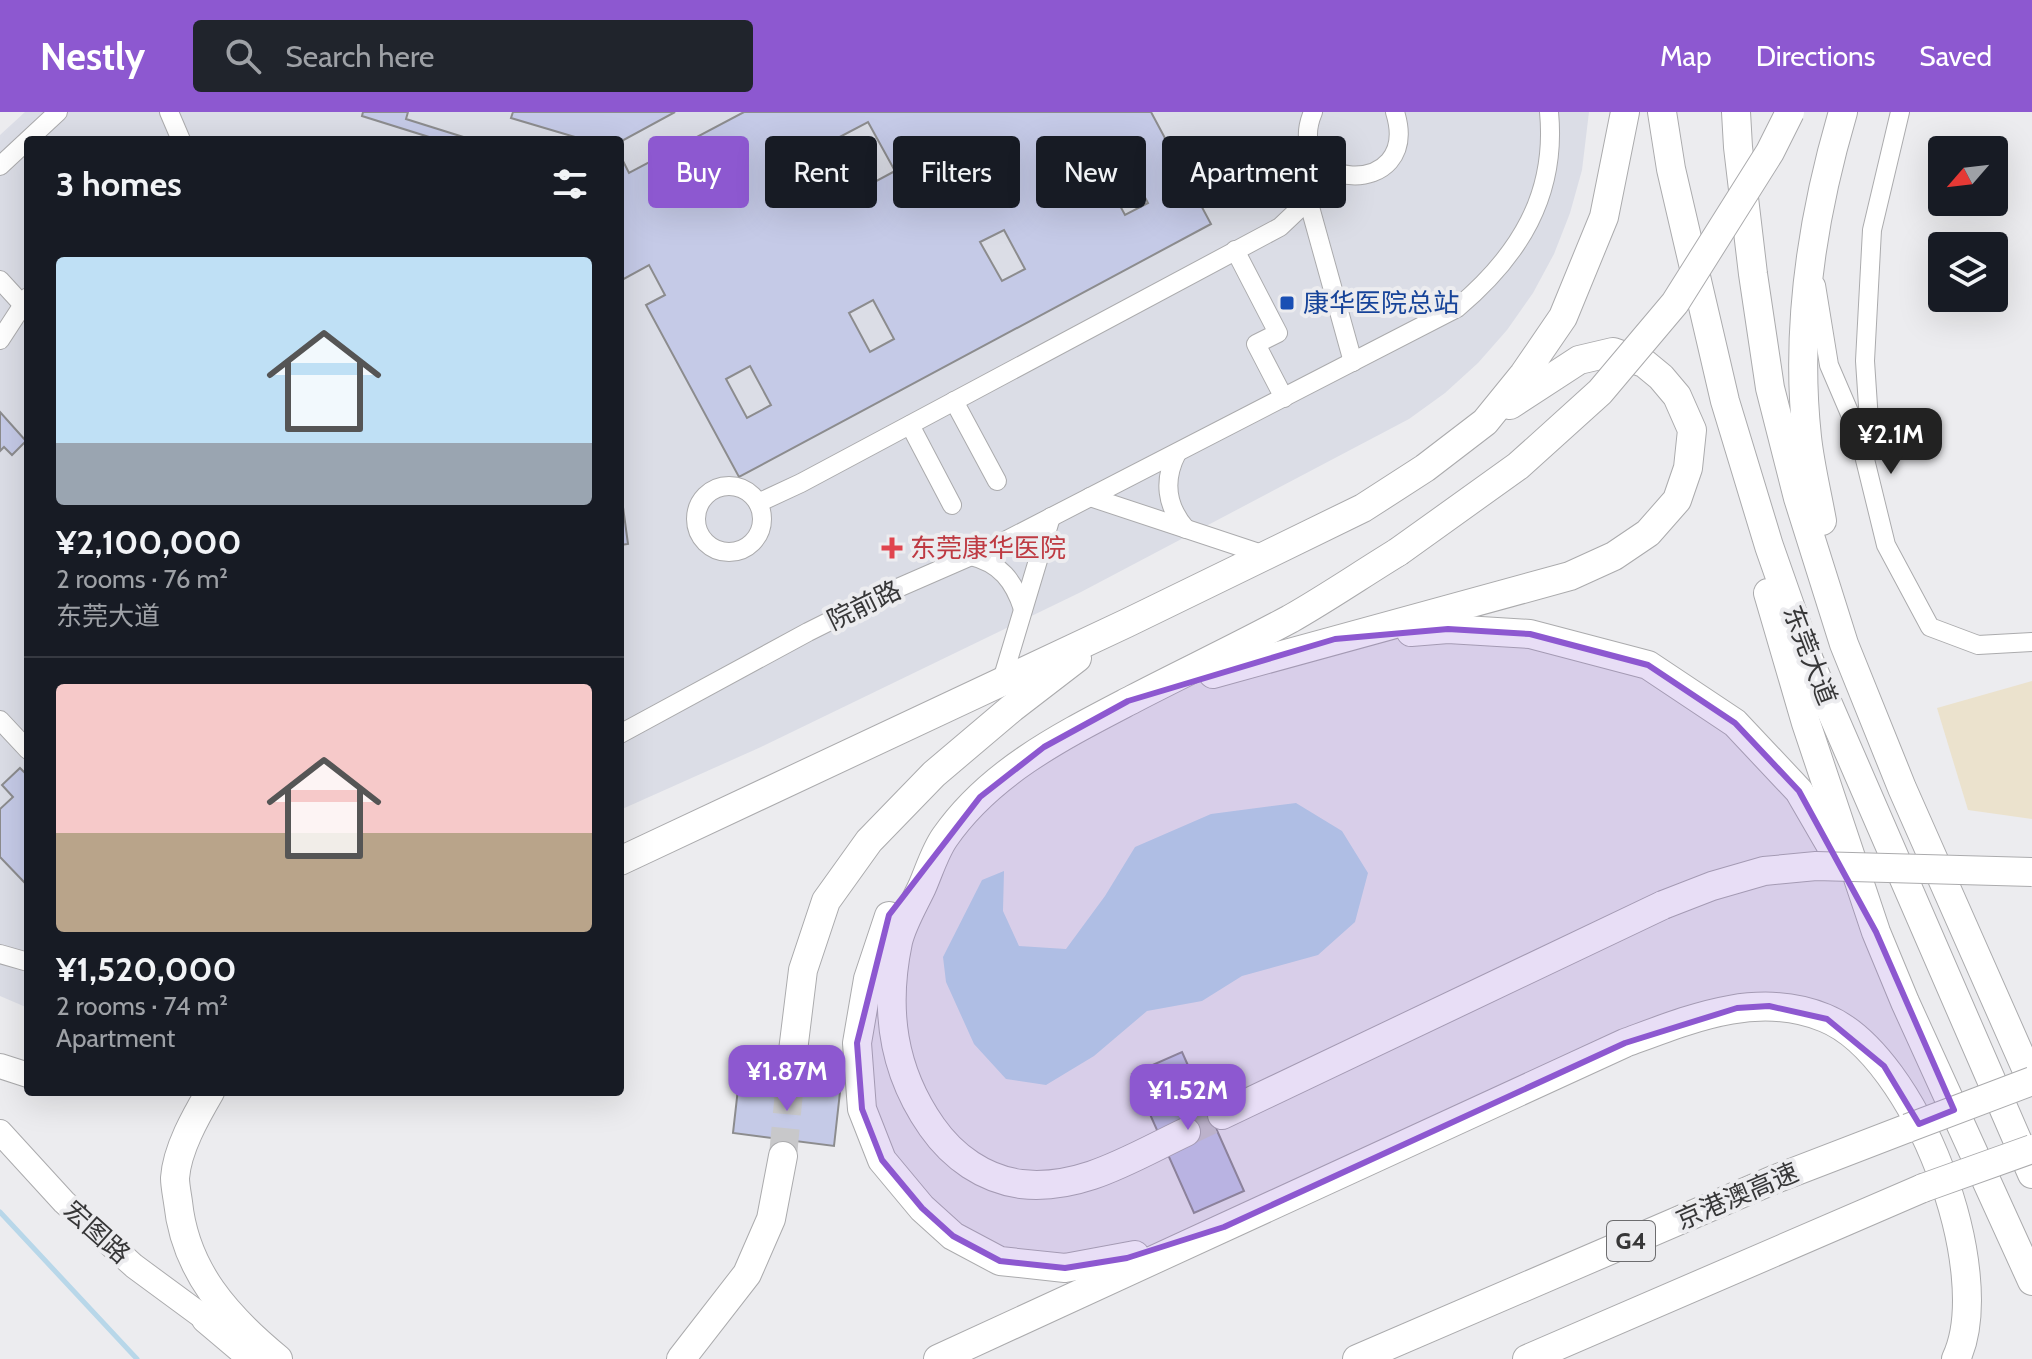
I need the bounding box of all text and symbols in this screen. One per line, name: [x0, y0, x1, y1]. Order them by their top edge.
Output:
search box: [193, 20, 753, 92]
text: Nestly: [40, 33, 145, 80]
icon: search: [221, 34, 265, 78]
text: Search here: [285, 38, 434, 75]
text: Map: [1660, 39, 1712, 73]
text: Directions: [1756, 39, 1875, 73]
text: Saved: [1919, 39, 1992, 73]
chip: Buy: [648, 136, 749, 208]
chip: Rent: [765, 136, 877, 208]
chip: Filters: [893, 136, 1020, 208]
chip: New: [1036, 136, 1146, 208]
chip: Apartment: [1162, 136, 1346, 208]
north arrow: [1928, 136, 2008, 216]
map controls: [1928, 136, 2008, 312]
icon: filters: [548, 162, 592, 206]
text: 3 homes: [56, 163, 182, 205]
button: layers: [1928, 232, 2008, 312]
place label: 康华医院总站: [1303, 287, 1459, 319]
marker: 康华医院总站: [1278, 294, 1296, 312]
icon: home: [252, 309, 396, 453]
pin: ¥2.1M: [1835, 408, 1947, 476]
text: ¥2.1M: [1858, 418, 1924, 450]
text: ¥2,100,000: [56, 521, 242, 563]
place label: 东莞康华医院: [910, 532, 1066, 564]
marker: 东莞康华医院: [881, 537, 903, 559]
text: 2 rooms · 76 m²: [56, 563, 228, 595]
street label: 院前路: [822, 574, 906, 636]
text: 东莞大道: [56, 600, 160, 632]
street label: 东莞大道: [1776, 601, 1844, 709]
icon: home: [252, 736, 396, 880]
text: ¥1,520,000: [56, 948, 236, 990]
text: 2 rooms · 74 m²: [56, 990, 228, 1022]
text: Apartment: [56, 1022, 175, 1054]
pin: ¥1.87M: [722, 1045, 852, 1113]
text: ¥1.87M: [746, 1055, 828, 1087]
pin: ¥1.52M: [1123, 1064, 1253, 1132]
text: ¥1.52M: [1148, 1074, 1228, 1106]
street label: 京港澳高速: [1671, 1156, 1803, 1236]
street label: 宏图路: [57, 1194, 137, 1270]
road number: G4: [1607, 1221, 1655, 1261]

